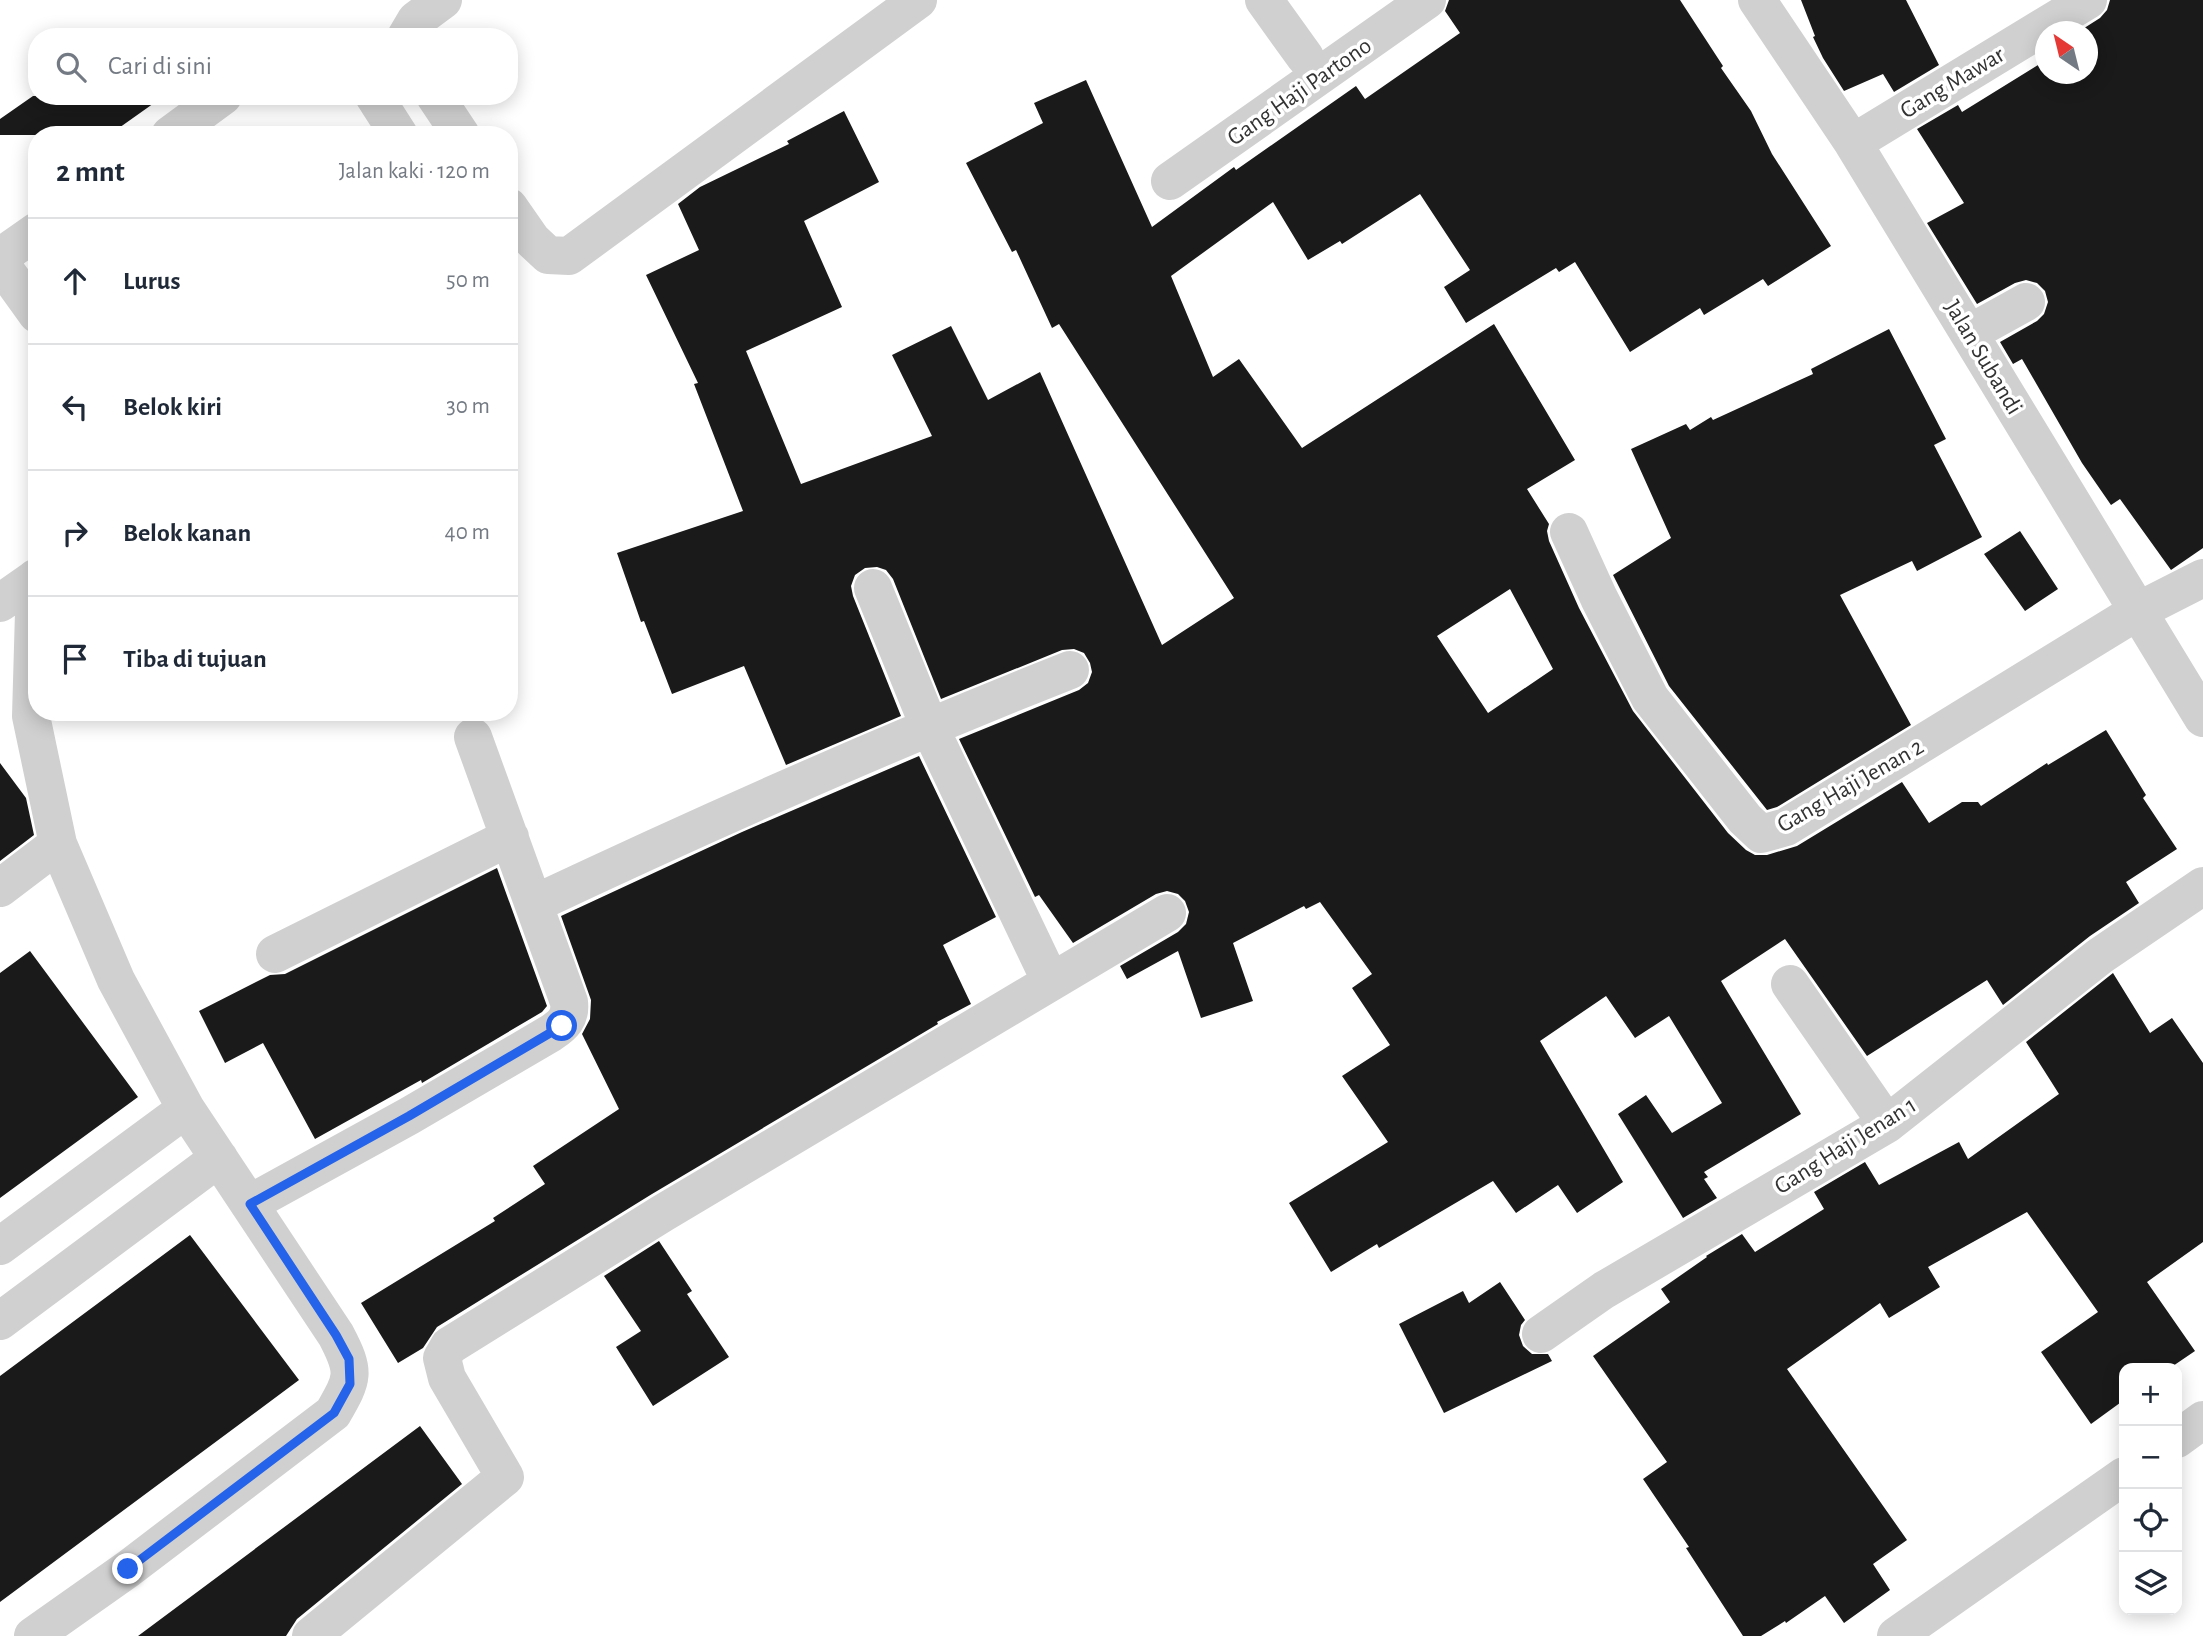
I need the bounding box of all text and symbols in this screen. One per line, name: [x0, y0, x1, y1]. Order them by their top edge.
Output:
north arrow: [2035, 21, 2098, 84]
search box: [28, 28, 518, 105]
street label: Gang Haji Partono: [1223, 33, 1376, 150]
street label: Gang Mawar: [1896, 42, 2009, 123]
icon: search: [52, 48, 90, 86]
text: Cari di sini: [108, 53, 212, 79]
text: 2 mnt: [56, 157, 125, 187]
text: Jalan kaki · 120 m: [339, 160, 490, 183]
icon: ahead: [56, 262, 94, 300]
text: Lurus: [123, 268, 180, 294]
text: 50 m: [446, 269, 490, 292]
street label: Jalan Subandi: [1940, 296, 2027, 419]
icon: left: [56, 388, 94, 426]
text: Belok kiri: [123, 394, 222, 420]
text: 30 m: [446, 395, 490, 418]
icon: right: [56, 514, 94, 552]
text: Belok kanan: [123, 520, 251, 546]
text: 40 m: [445, 521, 490, 544]
icon: arrive: [56, 640, 94, 678]
text: Tiba di tujuan: [123, 646, 267, 672]
street label: Gang Haji Jenan 2: [1773, 734, 1928, 837]
route start: [546, 1010, 577, 1041]
street label: Gang Haji Jenan 1: [1770, 1093, 1921, 1199]
map controls: [2119, 1363, 2182, 1615]
button: +: [2119, 1363, 2182, 1426]
button: −: [2119, 1426, 2182, 1489]
button: locate: [2119, 1489, 2182, 1552]
button: layers: [2119, 1552, 2182, 1615]
route end: [112, 1553, 143, 1584]

